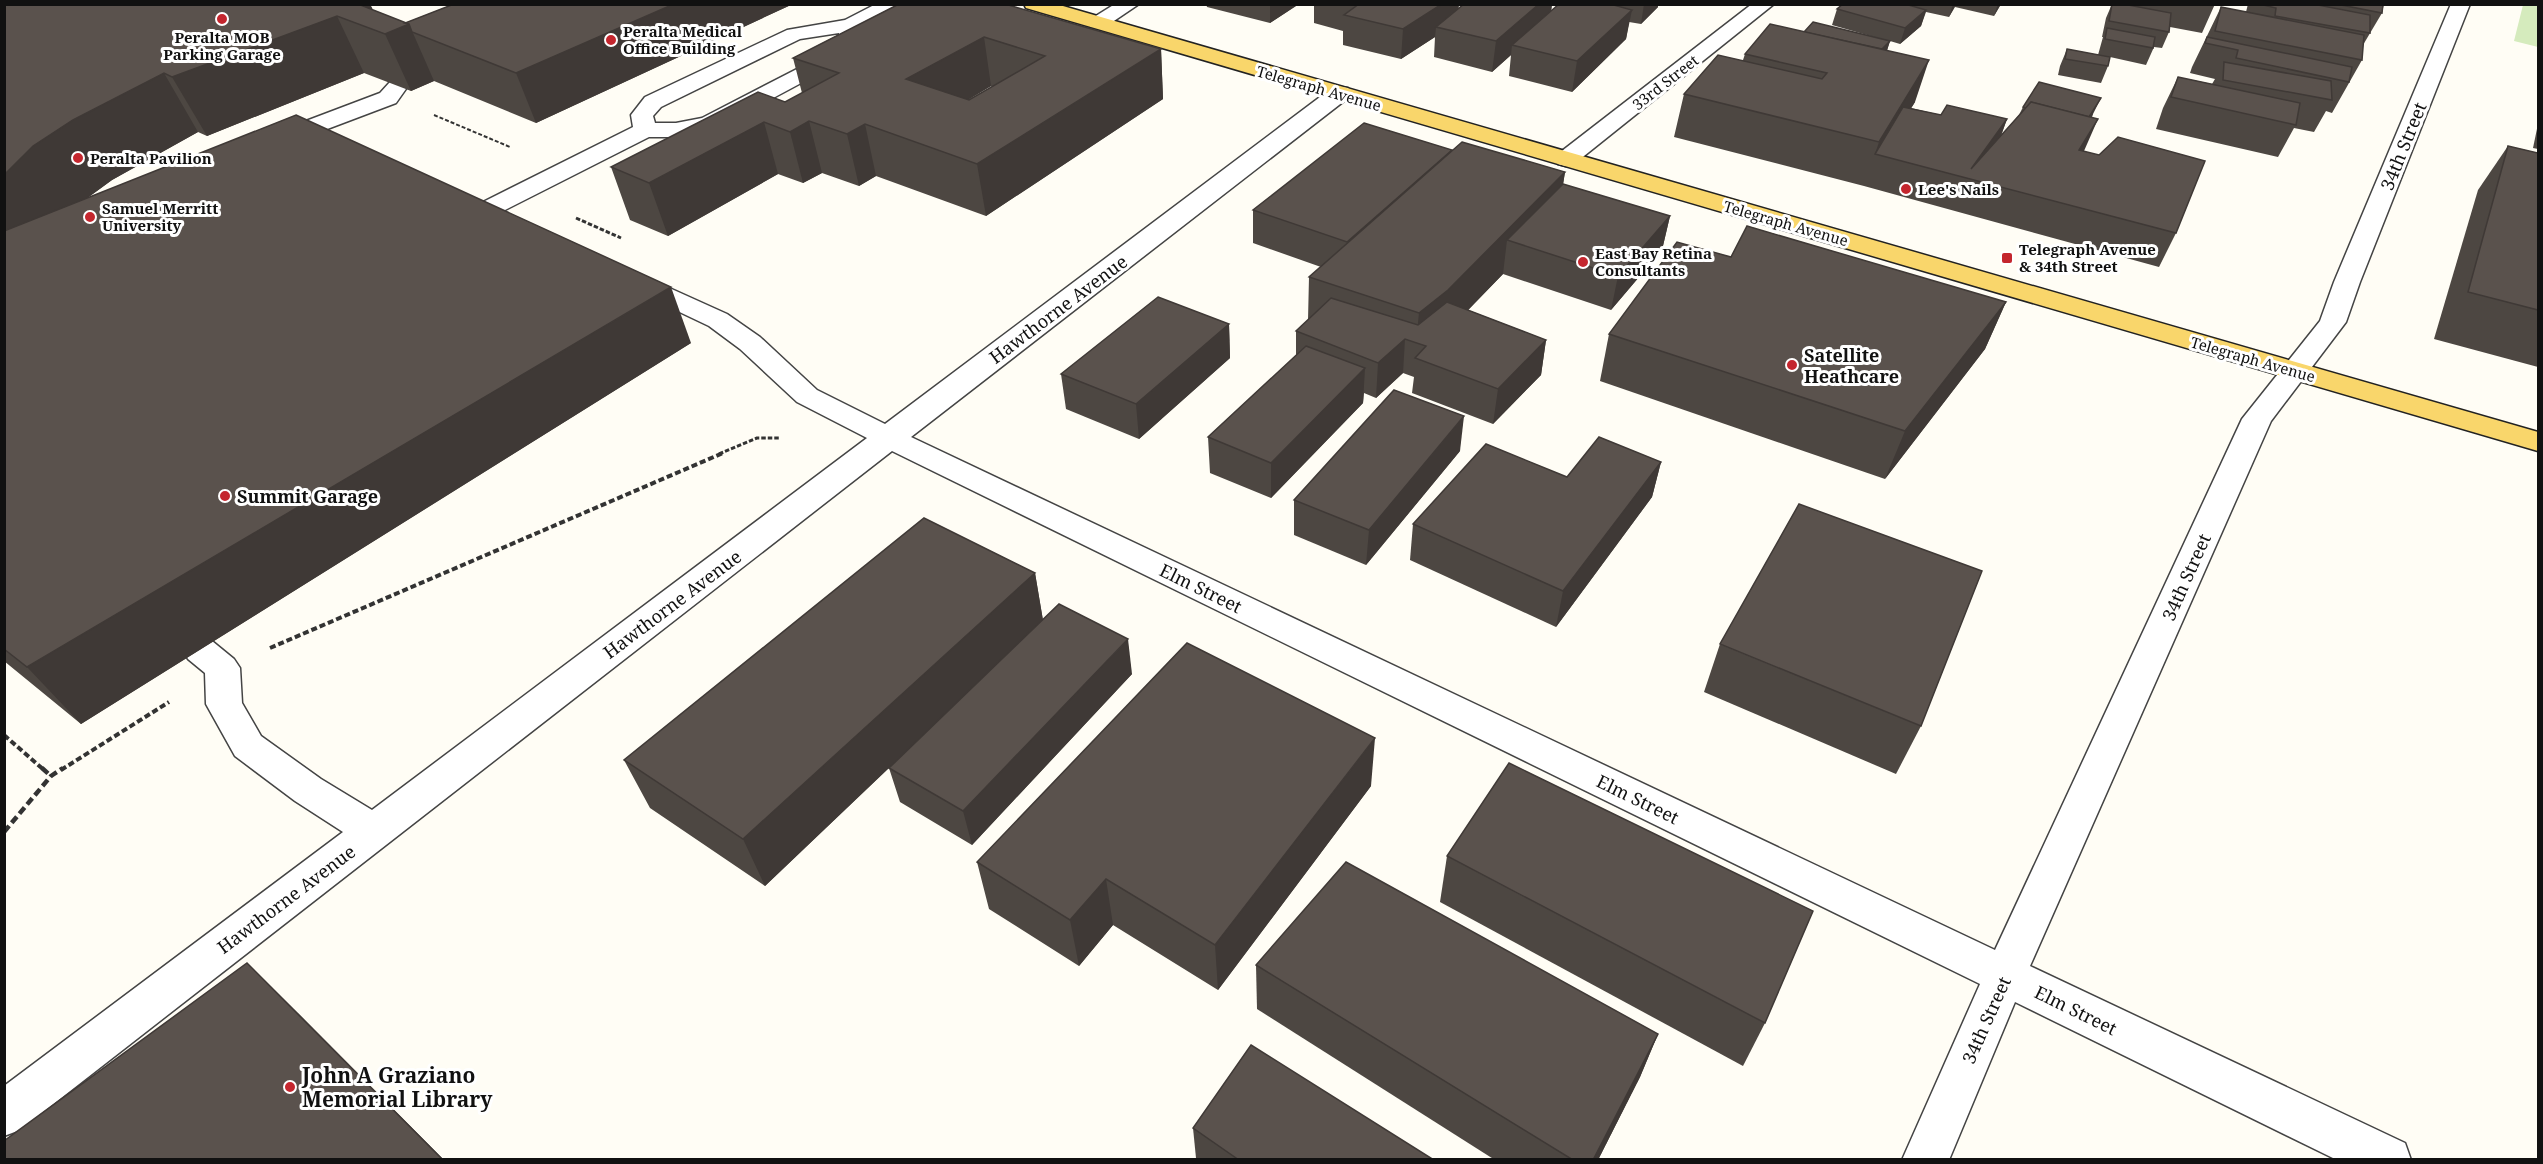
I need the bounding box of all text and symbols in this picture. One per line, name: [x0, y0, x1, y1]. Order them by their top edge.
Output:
marker: Peralta MOB Parking Garage: [215, 12, 229, 26]
place label: Peralta Medical Office Building: [623, 21, 743, 58]
place label: Peralta MOB Parking Garage: [163, 27, 281, 64]
marker: Peralta Medical Office Building: [604, 33, 618, 47]
street label: 33rd Street: [1628, 50, 1702, 114]
street label: Telegraph Avenue: [1254, 61, 1384, 115]
street label: 34th Street: [2374, 98, 2432, 194]
place label: Peralta Pavilion: [90, 148, 212, 168]
marker: Peralta Pavilion: [71, 151, 85, 165]
place label: Lee's Nails: [1918, 179, 1999, 199]
marker: Lee's Nails: [1899, 182, 1913, 196]
street label: Telegraph Avenue: [1721, 196, 1851, 250]
place label: Samuel Merritt University: [102, 198, 218, 235]
marker: Samuel Merritt University: [83, 210, 97, 224]
place label: Telegraph Avenue & 34th Street: [2019, 239, 2156, 276]
place label: East Bay Retina Consultants: [1595, 243, 1712, 280]
street label: Hawthorne Avenue: [984, 249, 1132, 369]
marker: Telegraph Avenue & 34th Street: [2000, 251, 2014, 265]
marker: East Bay Retina Consultants: [1576, 255, 1590, 269]
street label: Telegraph Avenue: [2188, 332, 2318, 386]
place label: Satellite Heathcare: [1804, 343, 1899, 388]
marker: Satellite Heathcare: [1785, 358, 1799, 372]
place label: Summit Garage: [237, 484, 378, 508]
marker: Summit Garage: [218, 489, 232, 503]
street label: 34th Street: [2156, 530, 2216, 624]
street label: Hawthorne Avenue: [598, 544, 746, 664]
street label: Elm Street: [1156, 558, 1246, 618]
street label: Elm Street: [1593, 769, 1683, 829]
street label: Hawthorne Avenue: [212, 839, 360, 959]
street label: 34th Street: [1956, 973, 2016, 1067]
street label: Elm Street: [2031, 980, 2121, 1040]
place label: John A Graziano Memorial Library: [301, 1061, 493, 1113]
marker: John A Graziano Memorial Library: [283, 1080, 297, 1094]

